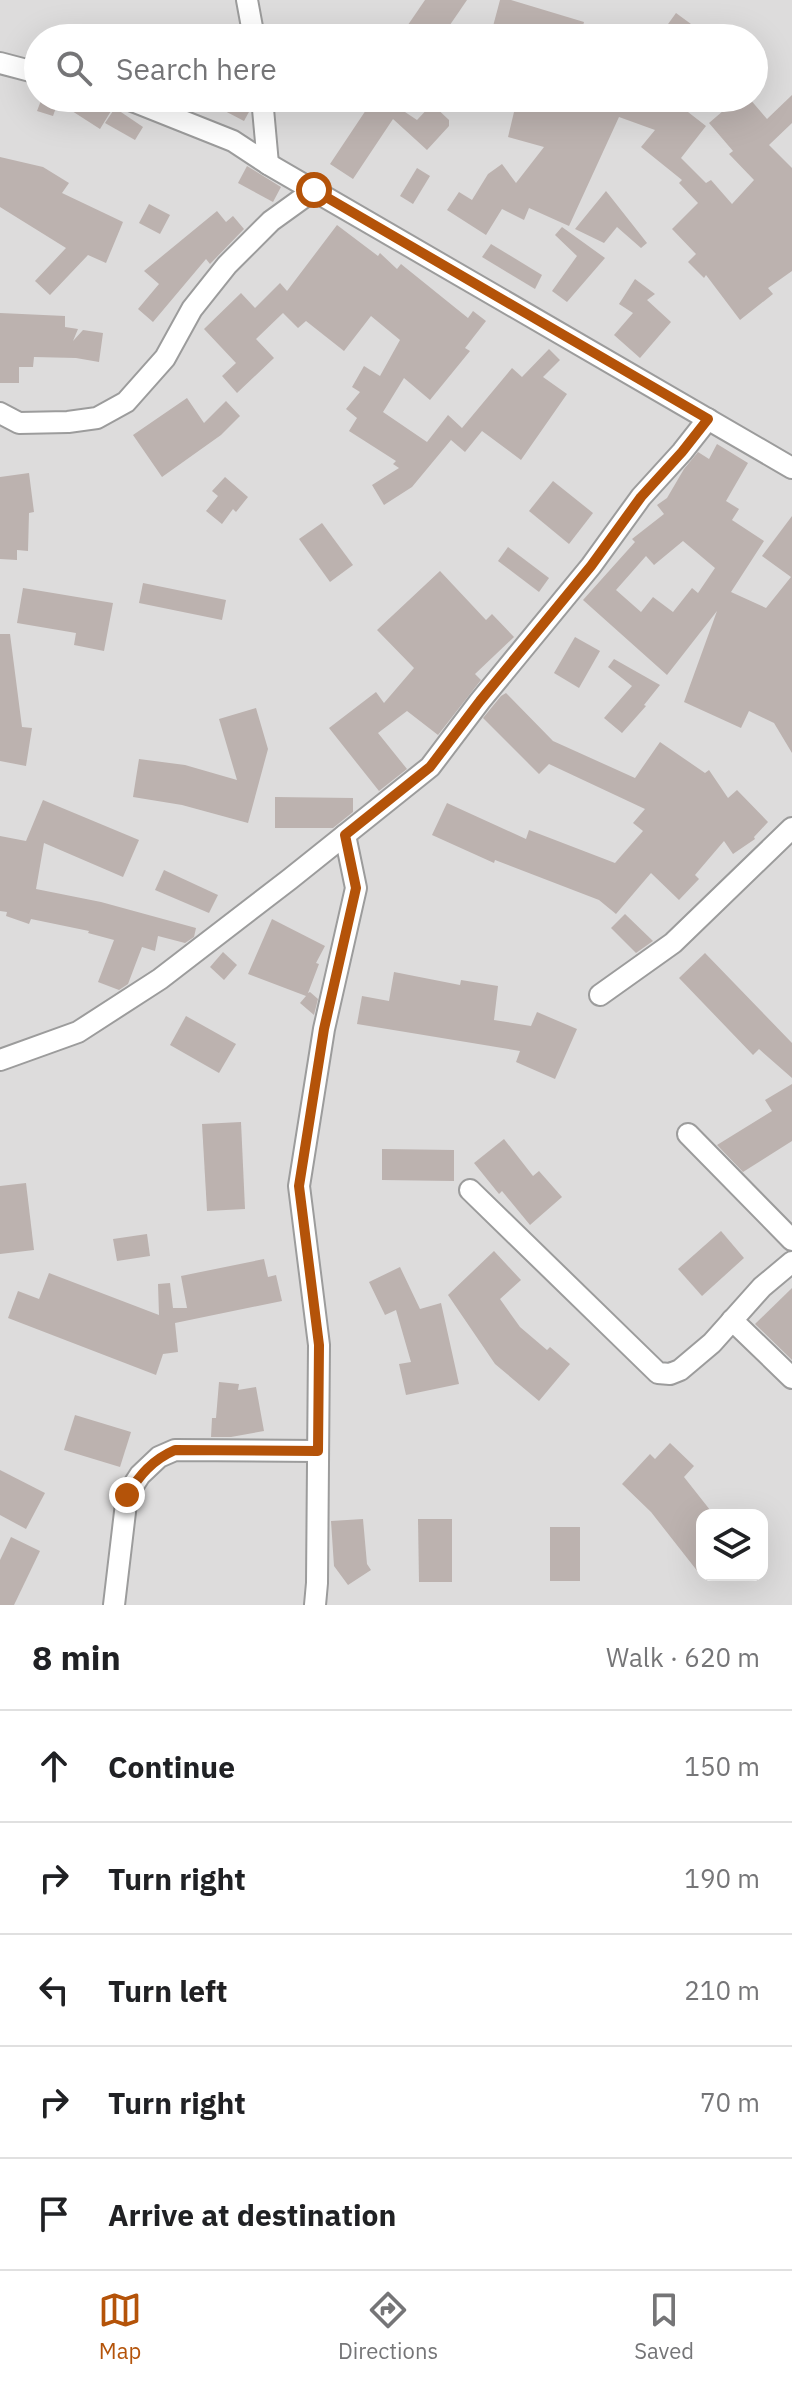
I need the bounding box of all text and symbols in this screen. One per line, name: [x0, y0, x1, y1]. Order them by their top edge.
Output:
search box: [24, 24, 768, 112]
icon: search: [52, 46, 96, 90]
text: Search here: [116, 49, 277, 88]
route start: [296, 172, 332, 208]
route end: [109, 1477, 145, 1513]
map controls: [696, 1509, 768, 1581]
button: layers: [696, 1509, 768, 1581]
text: 8 min: [32, 1635, 121, 1679]
text: Walk · 620 m: [606, 1640, 760, 1674]
icon: ahead: [32, 1744, 76, 1788]
text: Continue: [108, 1747, 235, 1786]
text: 150 m: [684, 1749, 760, 1783]
icon: right: [32, 1856, 76, 1900]
text: Turn right: [108, 1859, 246, 1898]
text: 190 m: [684, 1861, 760, 1895]
icon: left: [32, 1968, 76, 2012]
text: Turn left: [108, 1971, 227, 2010]
text: 210 m: [684, 1973, 760, 2007]
icon: right: [32, 2080, 76, 2124]
text: Turn right: [108, 2083, 246, 2122]
text: 70 m: [700, 2085, 760, 2119]
icon: arrive: [32, 2192, 76, 2236]
text: Arrive at destination: [108, 2195, 396, 2234]
tab: Map: [98, 2288, 142, 2365]
tab: Directions: [338, 2288, 438, 2365]
tab: Saved: [634, 2288, 694, 2365]

